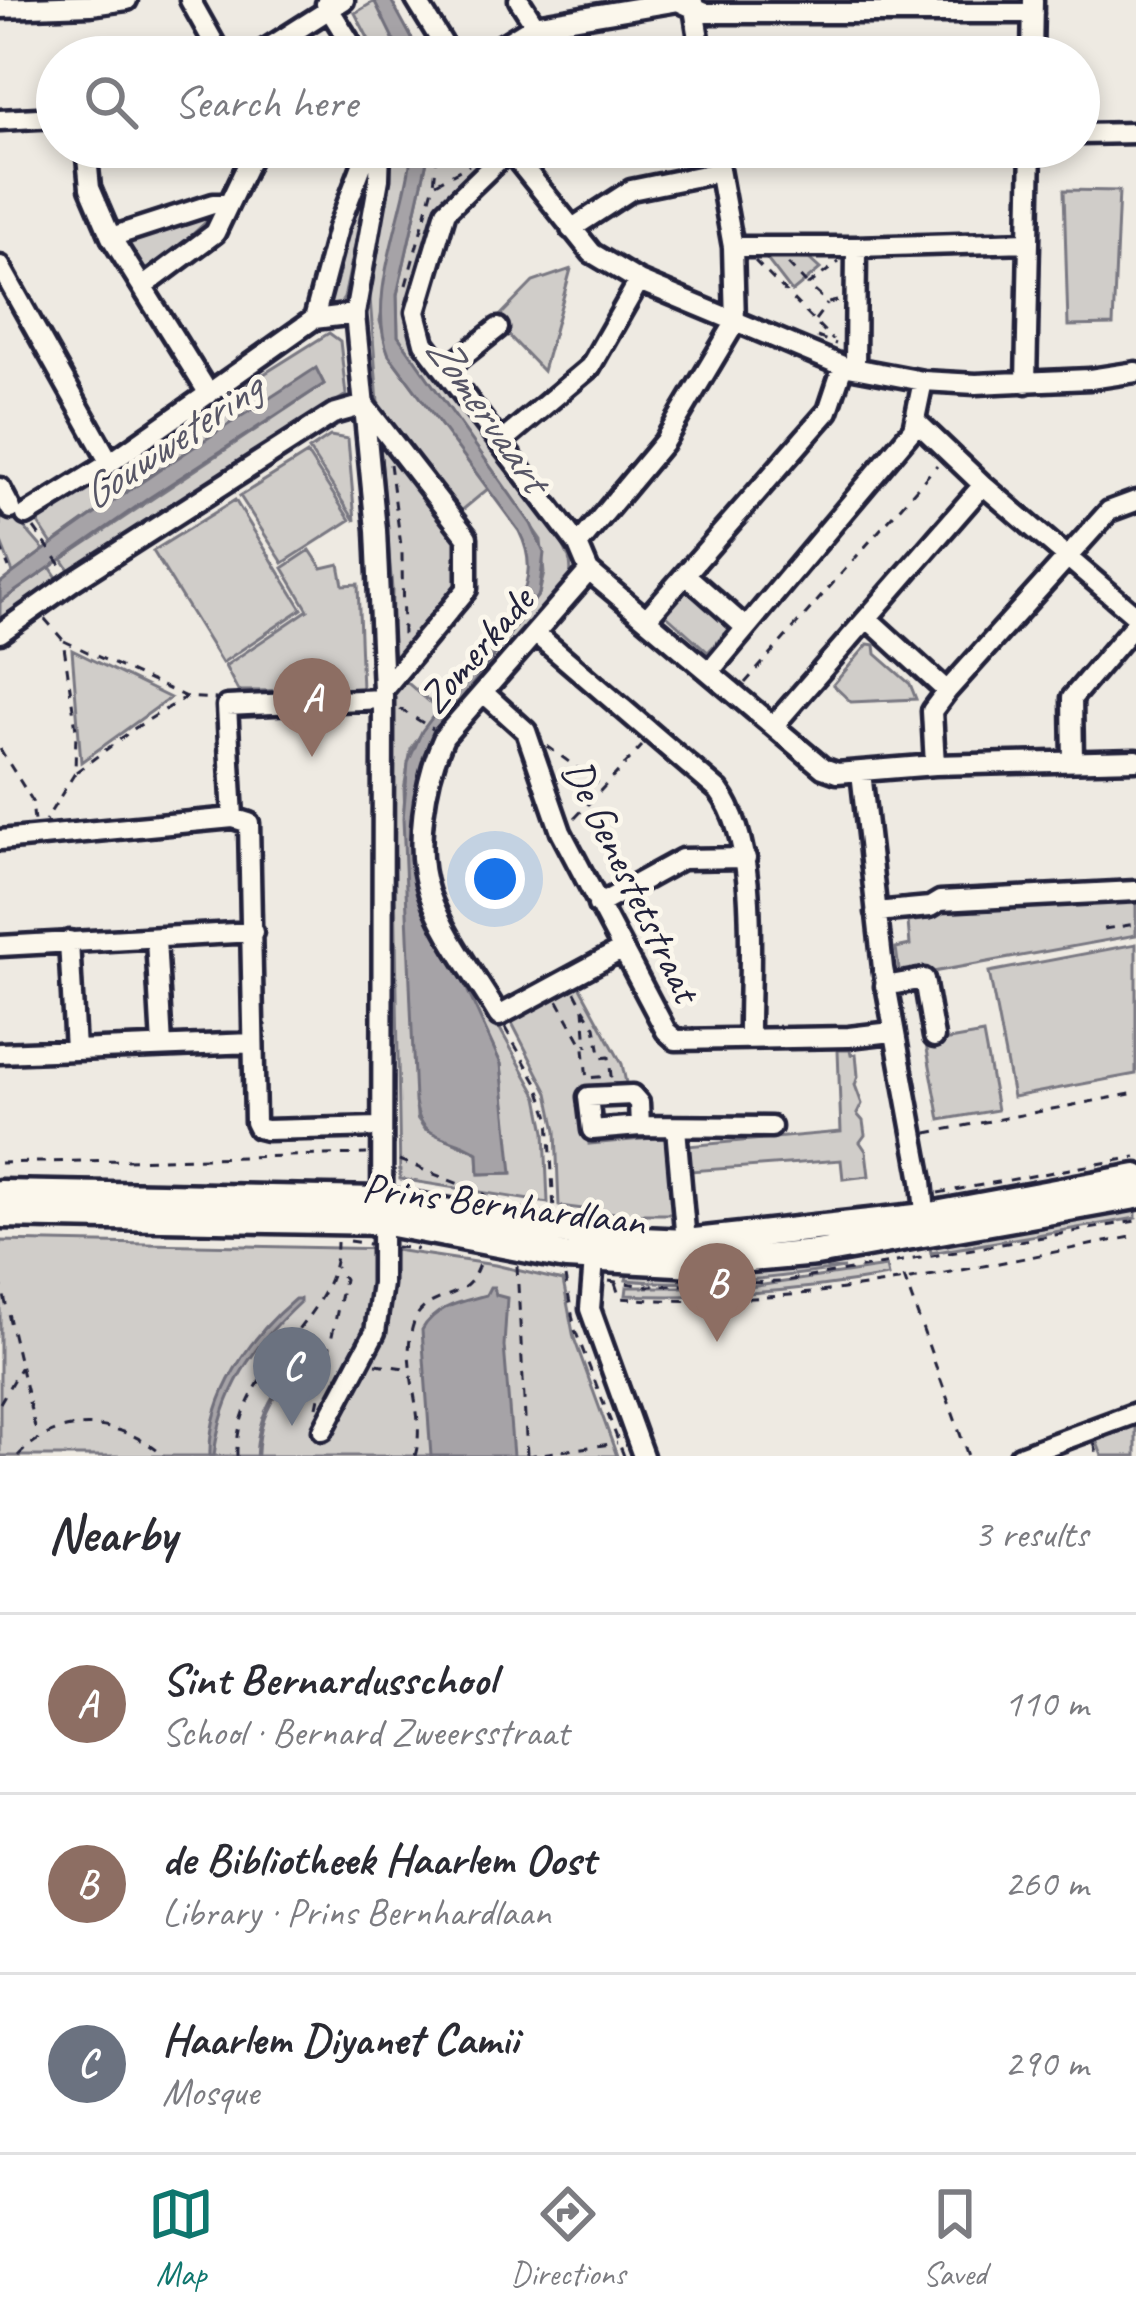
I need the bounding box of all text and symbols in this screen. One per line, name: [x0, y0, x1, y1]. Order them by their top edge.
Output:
search box: [36, 36, 1100, 168]
icon: search: [78, 69, 144, 135]
text: Search here: [174, 74, 357, 131]
water label: Zomervaart: [413, 324, 567, 509]
water label: Gouwwetering: [70, 357, 277, 522]
street label: Zomerkade: [407, 573, 548, 724]
pin: A: [273, 658, 351, 757]
street label: De Genestetstraat: [550, 751, 715, 1014]
your location: [465, 849, 525, 909]
street label: Prins Bernhardlaan: [359, 1161, 649, 1248]
pin: B: [678, 1243, 756, 1342]
pin: C: [253, 1327, 331, 1426]
text: Nearby: [48, 1502, 176, 1566]
text: 3 results: [974, 1510, 1088, 1559]
text: Sint Bernardusschool: [162, 1651, 496, 1708]
text: A: [77, 1679, 97, 1728]
text: 110 m: [1004, 1679, 1088, 1728]
text: School · Bernard Zweersstraat: [162, 1708, 569, 1757]
text: de Bibliotheek Haarlem Oost: [162, 1831, 595, 1888]
text: B: [77, 1859, 97, 1908]
text: 260 m: [1004, 1859, 1088, 1908]
text: Library · Prins Bernhardlaan: [162, 1888, 550, 1937]
text: Haarlem Diyanet Camii: [162, 2011, 518, 2068]
text: C: [78, 2039, 96, 2088]
text: 290 m: [1004, 2039, 1088, 2088]
text: Mosque: [162, 2068, 259, 2117]
tab: Map: [148, 2181, 214, 2295]
tab: Directions: [511, 2181, 625, 2295]
tab: Saved: [922, 2181, 988, 2295]

